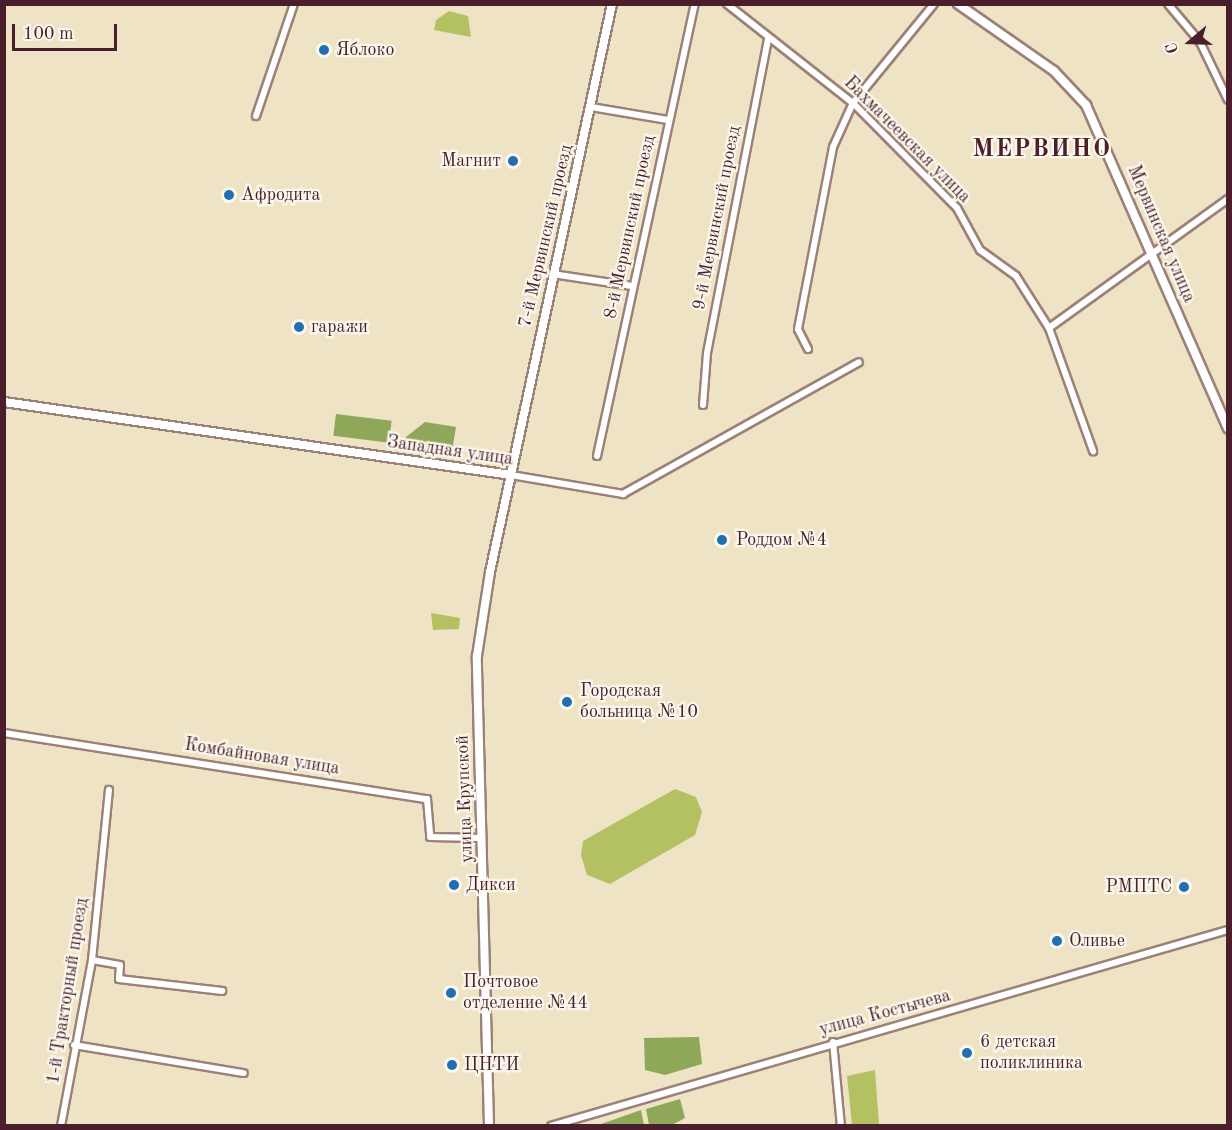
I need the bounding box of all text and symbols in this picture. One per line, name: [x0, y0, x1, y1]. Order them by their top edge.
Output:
scale bar: [15, 12, 120, 50]
north arrow: [1160, 12, 1220, 72]
text: 100 m: [23, 25, 74, 43]
place label: Яблоко: [336, 39, 394, 61]
text: С: [1164, 40, 1182, 55]
marker: Яблоко: [317, 43, 331, 57]
street label: Бахмачеевская улица: [839, 72, 975, 208]
street label: 9-й Мервинский проезд: [689, 124, 745, 312]
street label: 8-й Мервинский проезд: [600, 133, 660, 321]
district label: МЕРВИНО: [973, 137, 1111, 165]
street label: 7-й Мервинский проезд: [514, 142, 578, 330]
place label: Магнит: [441, 150, 501, 172]
marker: Магнит: [506, 154, 520, 168]
street label: Мервинская улица: [1122, 162, 1200, 306]
place label: Афродита: [241, 184, 320, 206]
marker: Афродита: [222, 188, 236, 202]
place label: гаражи: [311, 316, 368, 338]
marker: гаражи: [292, 320, 306, 334]
street label: Западная улица: [386, 431, 514, 471]
place label: Роддом №4: [736, 529, 827, 551]
marker: Роддом №4: [713, 531, 731, 549]
place label: Городская больница №10: [580, 681, 698, 724]
marker: Городская больница №10: [558, 693, 576, 711]
street label: Комбайновая улица: [183, 734, 341, 780]
street label: улица Крупской: [452, 735, 478, 863]
place label: Дикси: [466, 874, 516, 896]
place label: РМПТС: [1106, 876, 1172, 898]
marker: Дикси: [447, 878, 461, 892]
marker: РМПТС: [1177, 880, 1191, 894]
street label: 1-й Тракторный проезд: [43, 896, 93, 1086]
place label: Оливье: [1069, 930, 1125, 952]
marker: Оливье: [1050, 934, 1064, 948]
place label: Почтовое отделение №44: [463, 972, 588, 1014]
street label: улица Костычева: [817, 985, 953, 1041]
marker: Почтовое отделение №44: [444, 986, 458, 1000]
place label: 6 детская поликлиника: [980, 1032, 1083, 1074]
marker: 6 детская поликлиника: [958, 1044, 976, 1062]
place label: ЦНТИ: [464, 1054, 519, 1076]
marker: ЦНТИ: [445, 1058, 459, 1072]

